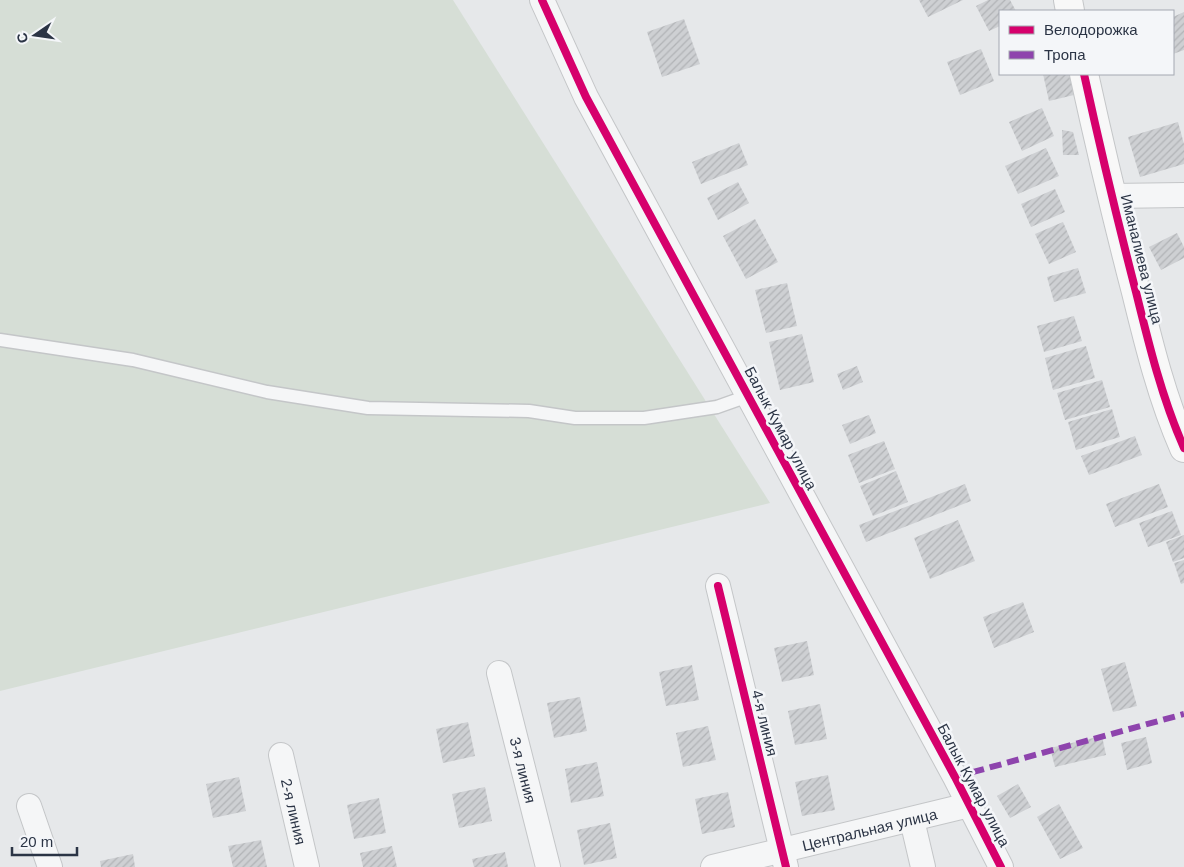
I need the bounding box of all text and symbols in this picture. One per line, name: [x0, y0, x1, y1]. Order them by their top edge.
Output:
north arrow: [10, 10, 60, 60]
legend: [999, 10, 1174, 75]
text: Велодорожка: [1044, 21, 1138, 38]
text: С: [13, 31, 31, 45]
text: Тропа: [1044, 46, 1086, 63]
street label: Иманалиева улица: [1118, 192, 1167, 326]
street label: Балык Кумар улица: [741, 364, 821, 493]
street label: 4-я линия: [749, 688, 781, 758]
street label: Балык Кумар улица: [934, 721, 1014, 850]
street label: 3-я линия: [507, 735, 540, 805]
street label: 2-я линия: [278, 777, 310, 846]
street label: Центральная улица: [800, 804, 939, 854]
scale bar: [12, 824, 78, 856]
text: 20 m: [20, 833, 53, 850]

